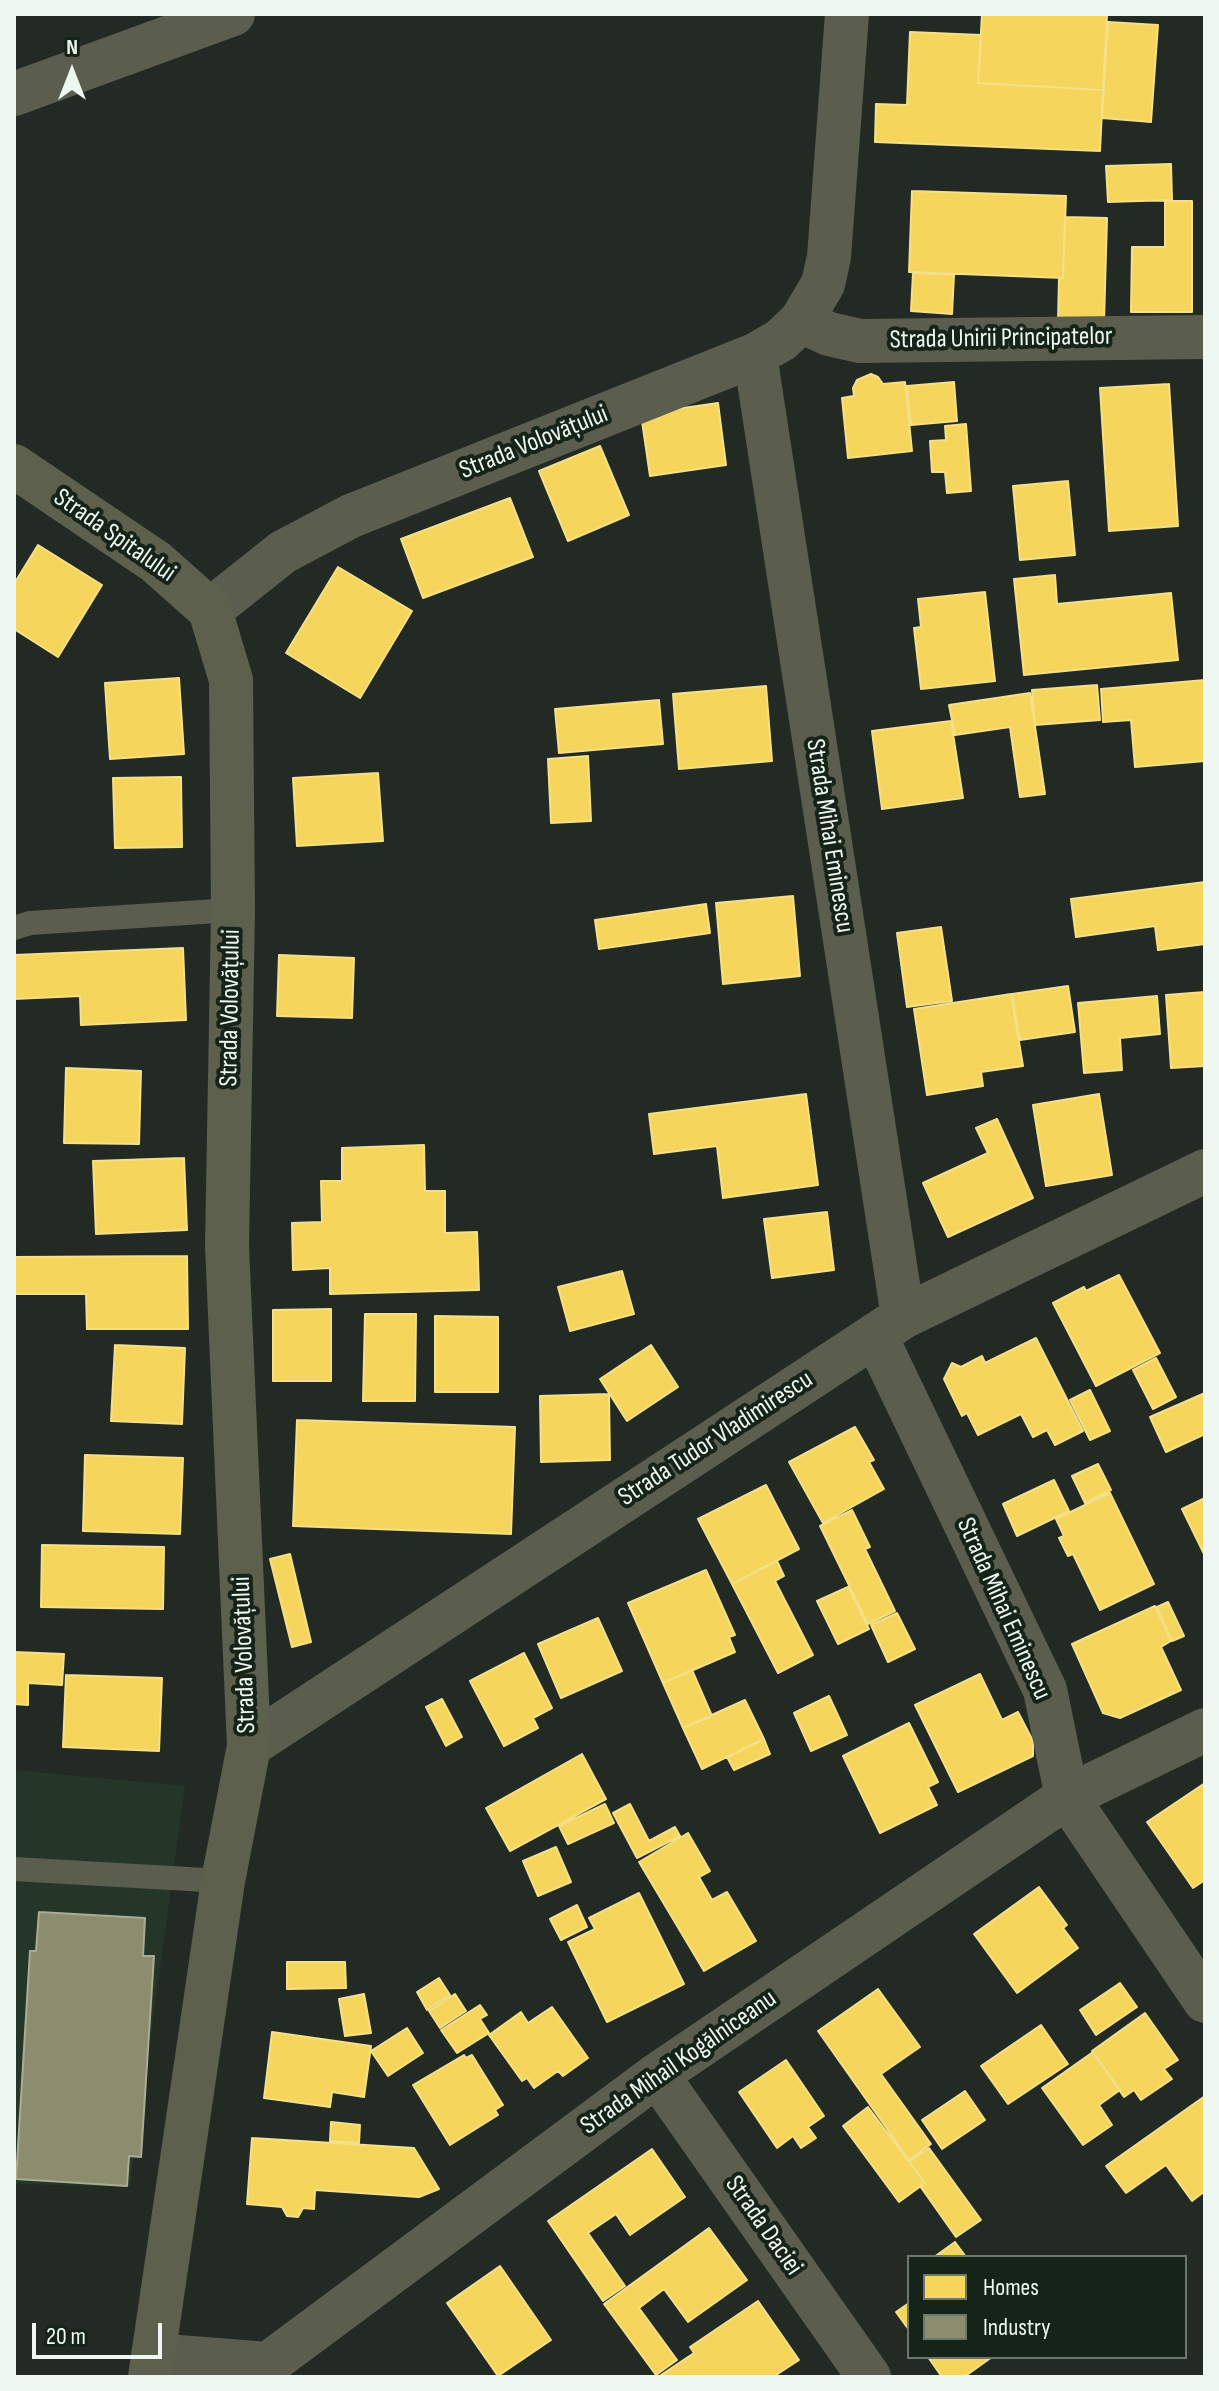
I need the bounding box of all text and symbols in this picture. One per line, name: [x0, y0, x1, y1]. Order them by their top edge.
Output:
north arrow: [32, 32, 112, 112]
text: N: [66, 34, 78, 61]
street label: Strada Unirii Principatelor: [889, 321, 1113, 357]
street label: Strada Volovățului: [455, 399, 613, 487]
street label: Strada Spitalului: [47, 483, 181, 589]
street label: Strada Mihai Eminescu: [798, 737, 860, 935]
street label: Strada Volovățului: [214, 929, 248, 1087]
street label: Strada Tudor Vladimirescu: [613, 1364, 819, 1514]
street label: Strada Mihai Eminescu: [949, 1513, 1057, 1705]
street label: Strada Volovățului: [227, 1576, 263, 1734]
street label: Strada Mihail Kogălniceanu: [575, 1984, 783, 2142]
street label: Strada Daciei: [717, 2170, 809, 2282]
legend: [907, 2255, 1187, 2359]
text: Homes: [983, 2273, 1039, 2302]
scale bar: [36, 2307, 166, 2357]
text: Industry: [983, 2313, 1050, 2342]
text: 20 m: [46, 2322, 86, 2351]

